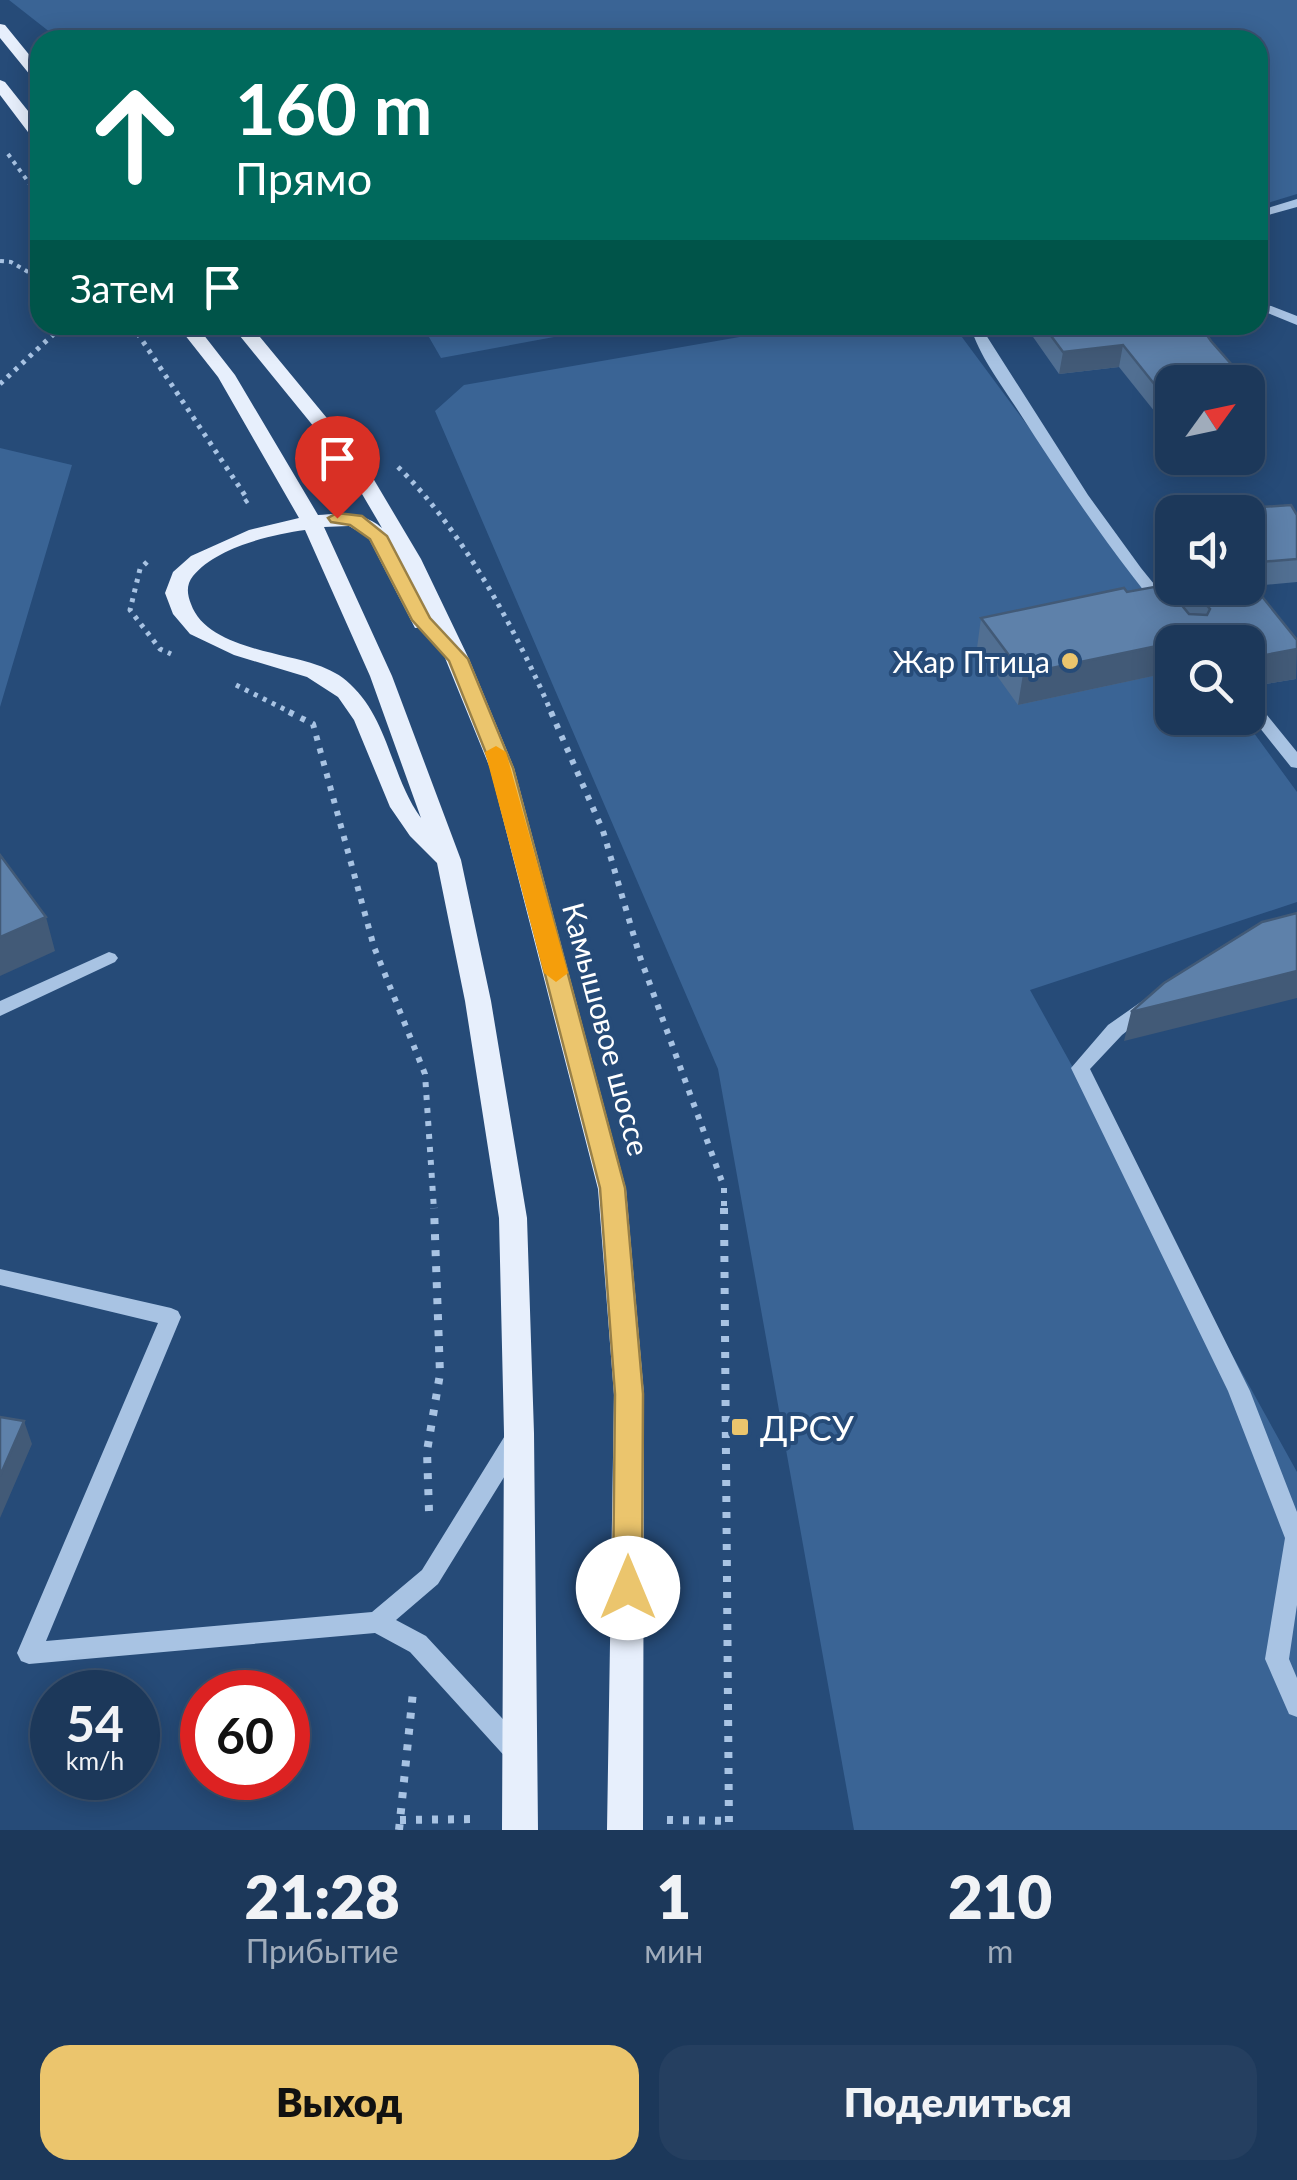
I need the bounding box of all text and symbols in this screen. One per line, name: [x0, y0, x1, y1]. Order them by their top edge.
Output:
text: 160 m: [235, 66, 432, 150]
icon: ahead: [70, 70, 200, 200]
text: Прямо: [235, 151, 372, 205]
icon: arrive: [195, 260, 250, 315]
text: Затем: [70, 265, 175, 311]
north arrow: [1155, 365, 1265, 475]
map controls: [1155, 365, 1265, 735]
pin: [295, 416, 380, 519]
icon: arrive: [310, 431, 365, 486]
button: sound: [1155, 495, 1265, 605]
button: search: [1155, 625, 1265, 735]
place label: Жар Птица: [892, 643, 1050, 679]
marker: Жар Птица: [1059, 650, 1081, 672]
street label: Камышовое шоссе: [556, 899, 658, 1159]
place label: ДРСУ: [760, 1406, 854, 1448]
marker: ДРСУ: [729, 1416, 751, 1438]
position arrow: [576, 1536, 680, 1640]
speed limit sign: 60: [180, 1670, 310, 1800]
text: 54: [66, 1693, 124, 1753]
text: km/h: [66, 1745, 124, 1775]
text: 21:28: [245, 1860, 400, 1932]
text: 1: [656, 1860, 691, 1932]
text: 210: [948, 1860, 1052, 1932]
text: Прибытие: [246, 1931, 399, 1970]
text: мин: [644, 1931, 703, 1970]
text: m: [987, 1931, 1013, 1970]
button: Выход: [40, 2045, 639, 2160]
button: Поделиться: [659, 2045, 1257, 2160]

